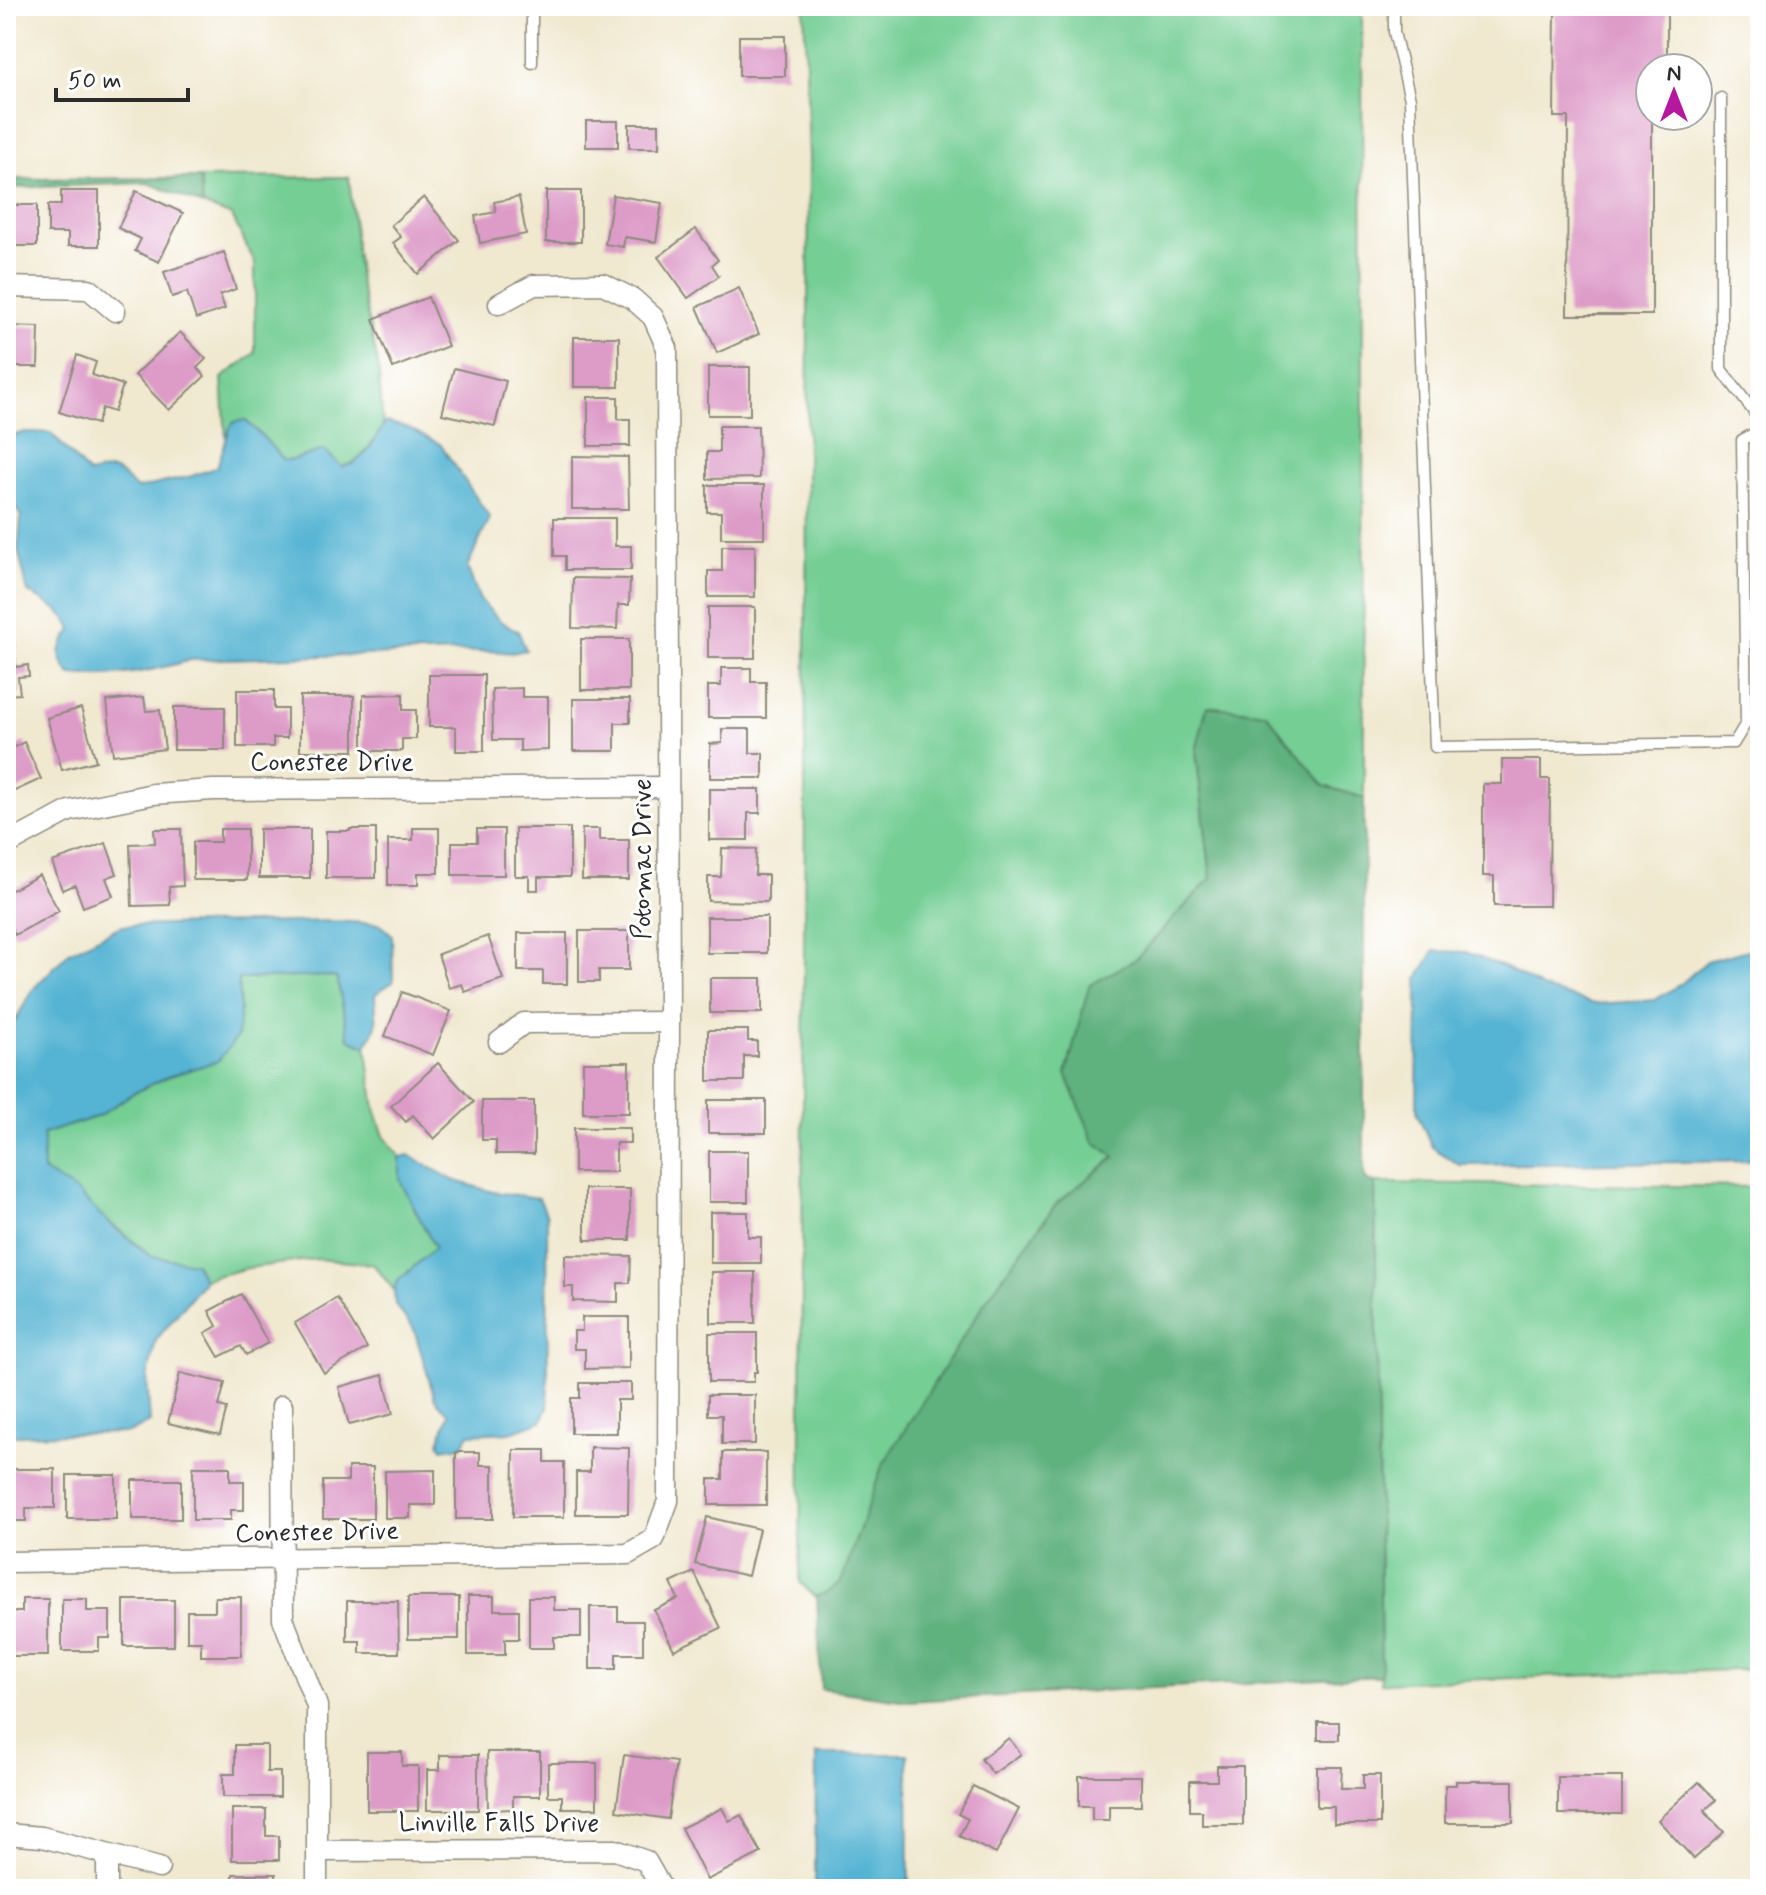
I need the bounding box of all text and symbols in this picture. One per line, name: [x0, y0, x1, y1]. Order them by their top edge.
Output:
scale bar: [56, 52, 188, 102]
north arrow: [1634, 52, 1714, 132]
text: N: [1667, 60, 1681, 88]
text: 50 m: [68, 66, 122, 97]
street label: Conestee Drive: [250, 746, 414, 780]
street label: Potomac Drive: [626, 779, 660, 939]
street label: Conestee Drive: [235, 1515, 399, 1551]
street label: Linville Falls Drive: [399, 1807, 599, 1841]

